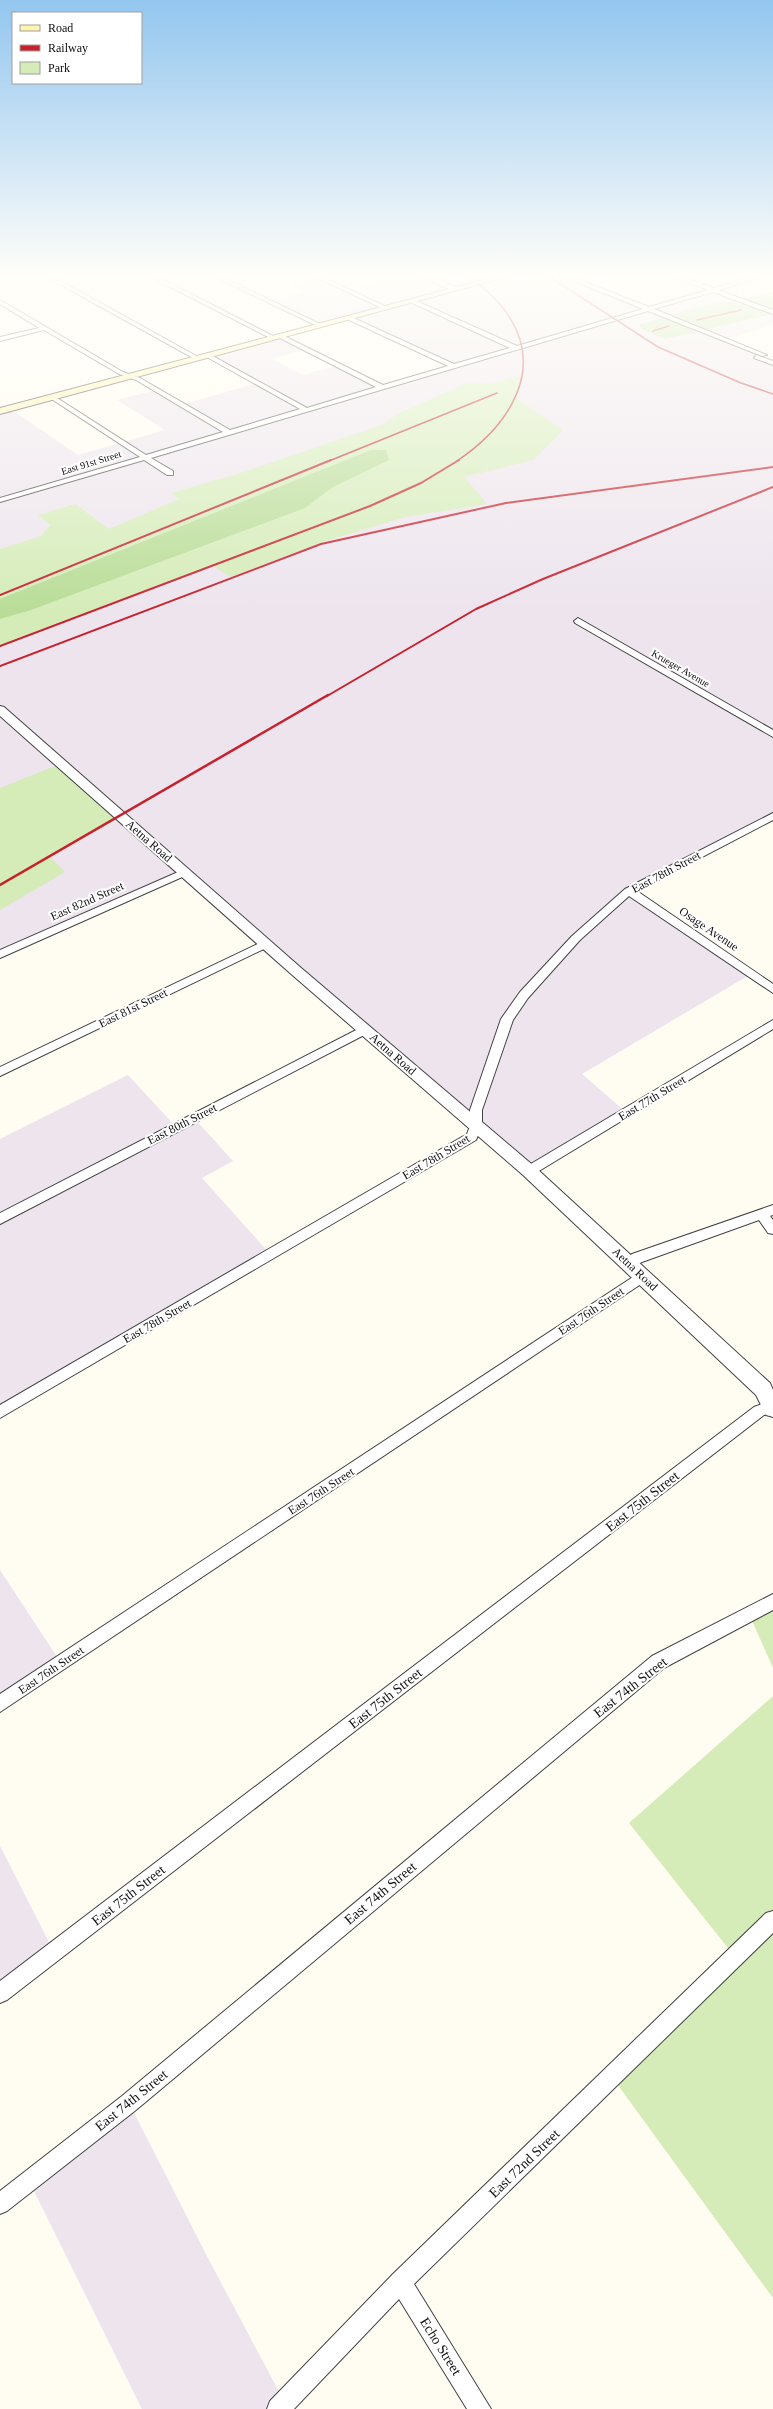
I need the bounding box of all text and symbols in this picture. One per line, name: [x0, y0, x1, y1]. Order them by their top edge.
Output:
legend: [12, 12, 142, 84]
text: Road: [48, 21, 73, 35]
text: Railway: [48, 41, 88, 55]
text: Park: [48, 61, 70, 75]
street label: East 91st Street: [60, 448, 123, 477]
street label: Krueger Avenue: [650, 647, 712, 690]
street label: Aetna Road: [123, 817, 175, 865]
street label: East 78th Street: [629, 848, 703, 896]
street label: East 82nd Street: [48, 878, 126, 923]
street label: Osage Avenue: [677, 904, 741, 954]
street label: East 81st Street: [96, 985, 170, 1031]
street label: Aetna Road: [367, 1030, 419, 1078]
street label: East 77th Street: [616, 1072, 689, 1124]
street label: East 80th Street: [145, 1100, 220, 1147]
street label: East 78th Street: [400, 1131, 473, 1183]
street label: Aetna Road: [609, 1244, 661, 1294]
street label: East 76th Street: [556, 1284, 627, 1338]
street label: East 78th Street: [121, 1296, 194, 1346]
street label: East 76th Street: [285, 1464, 357, 1518]
street label: East 75th Street: [603, 1468, 682, 1535]
street label: East 76th Street: [16, 1643, 87, 1697]
street label: East 74th Street: [591, 1654, 670, 1721]
street label: East 75th Street: [346, 1665, 425, 1732]
street label: East 74th Street: [342, 1859, 419, 1928]
street label: East 75th Street: [89, 1862, 168, 1929]
street label: East 74th Street: [92, 2067, 171, 2134]
street label: East 72nd Street: [486, 2126, 563, 2201]
street label: Echo Street: [417, 2315, 464, 2378]

